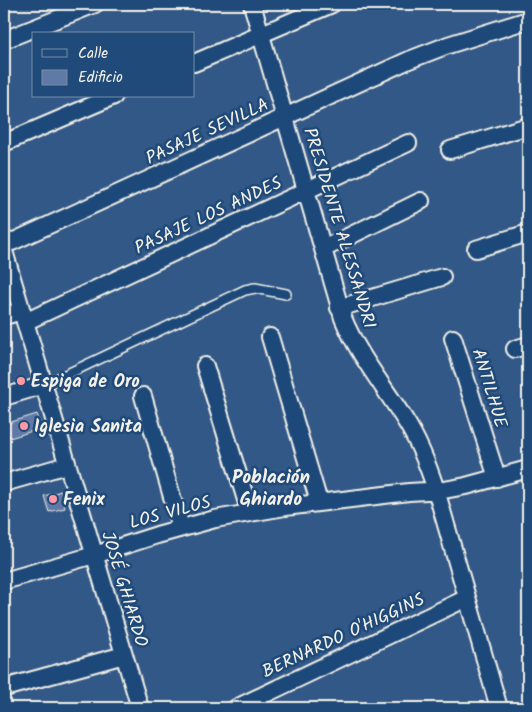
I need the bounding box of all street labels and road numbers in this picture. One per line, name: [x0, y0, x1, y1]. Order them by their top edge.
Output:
street label: PASAJE SEVILLA: [141, 91, 274, 174]
street label: PRESIDENTE ALESSANDRI: [294, 124, 383, 333]
street label: PASAJE LOS ANDES: [130, 169, 288, 263]
street label: ANTILHUE: [463, 345, 514, 432]
street label: LOS VILOS: [126, 489, 215, 538]
street label: JOSÉ GHIARDO: [92, 528, 155, 651]
street label: BERNARDO O'HIGGINS: [257, 586, 430, 687]

